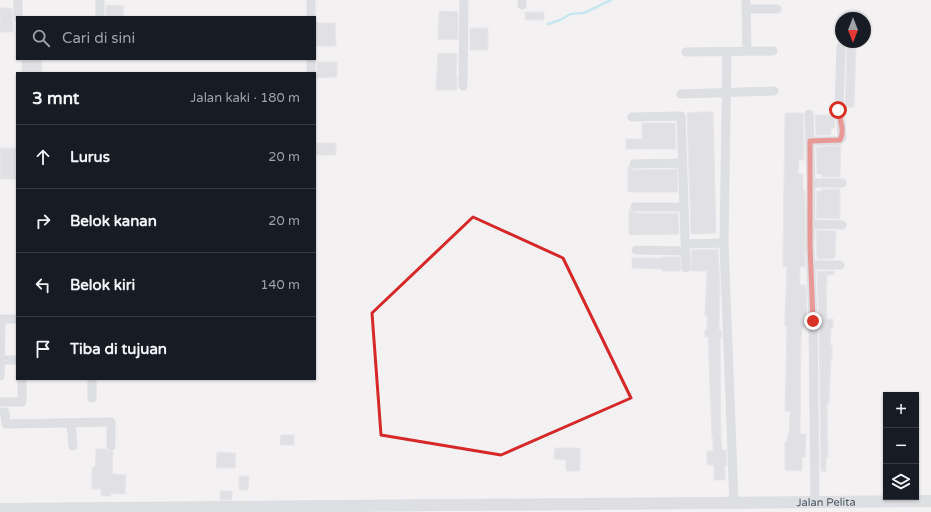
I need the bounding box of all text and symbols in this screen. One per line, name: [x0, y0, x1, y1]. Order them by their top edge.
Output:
north arrow: [835, 12, 871, 48]
search box: [16, 16, 316, 60]
icon: search: [30, 27, 52, 49]
text: Cari di sini: [62, 29, 135, 47]
text: 3 mnt: [32, 88, 79, 109]
text: Jalan kaki · 180 m: [190, 90, 300, 106]
route start: [829, 101, 847, 119]
icon: ahead: [32, 146, 54, 168]
text: Lurus: [70, 148, 110, 166]
text: 20 m: [268, 149, 300, 165]
icon: right: [32, 210, 54, 232]
text: Belok kanan: [70, 212, 157, 230]
text: 20 m: [268, 213, 300, 229]
icon: left: [32, 274, 54, 296]
text: Belok kiri: [70, 276, 135, 294]
text: 140 m: [260, 277, 300, 293]
route end: [804, 312, 822, 330]
icon: arrive: [32, 338, 54, 360]
text: Tiba di tujuan: [70, 340, 167, 358]
map controls: [883, 392, 919, 500]
button: +: [883, 392, 919, 428]
button: −: [883, 428, 919, 464]
button: layers: [883, 464, 919, 500]
street label: Jalan Pelita: [796, 496, 856, 509]

